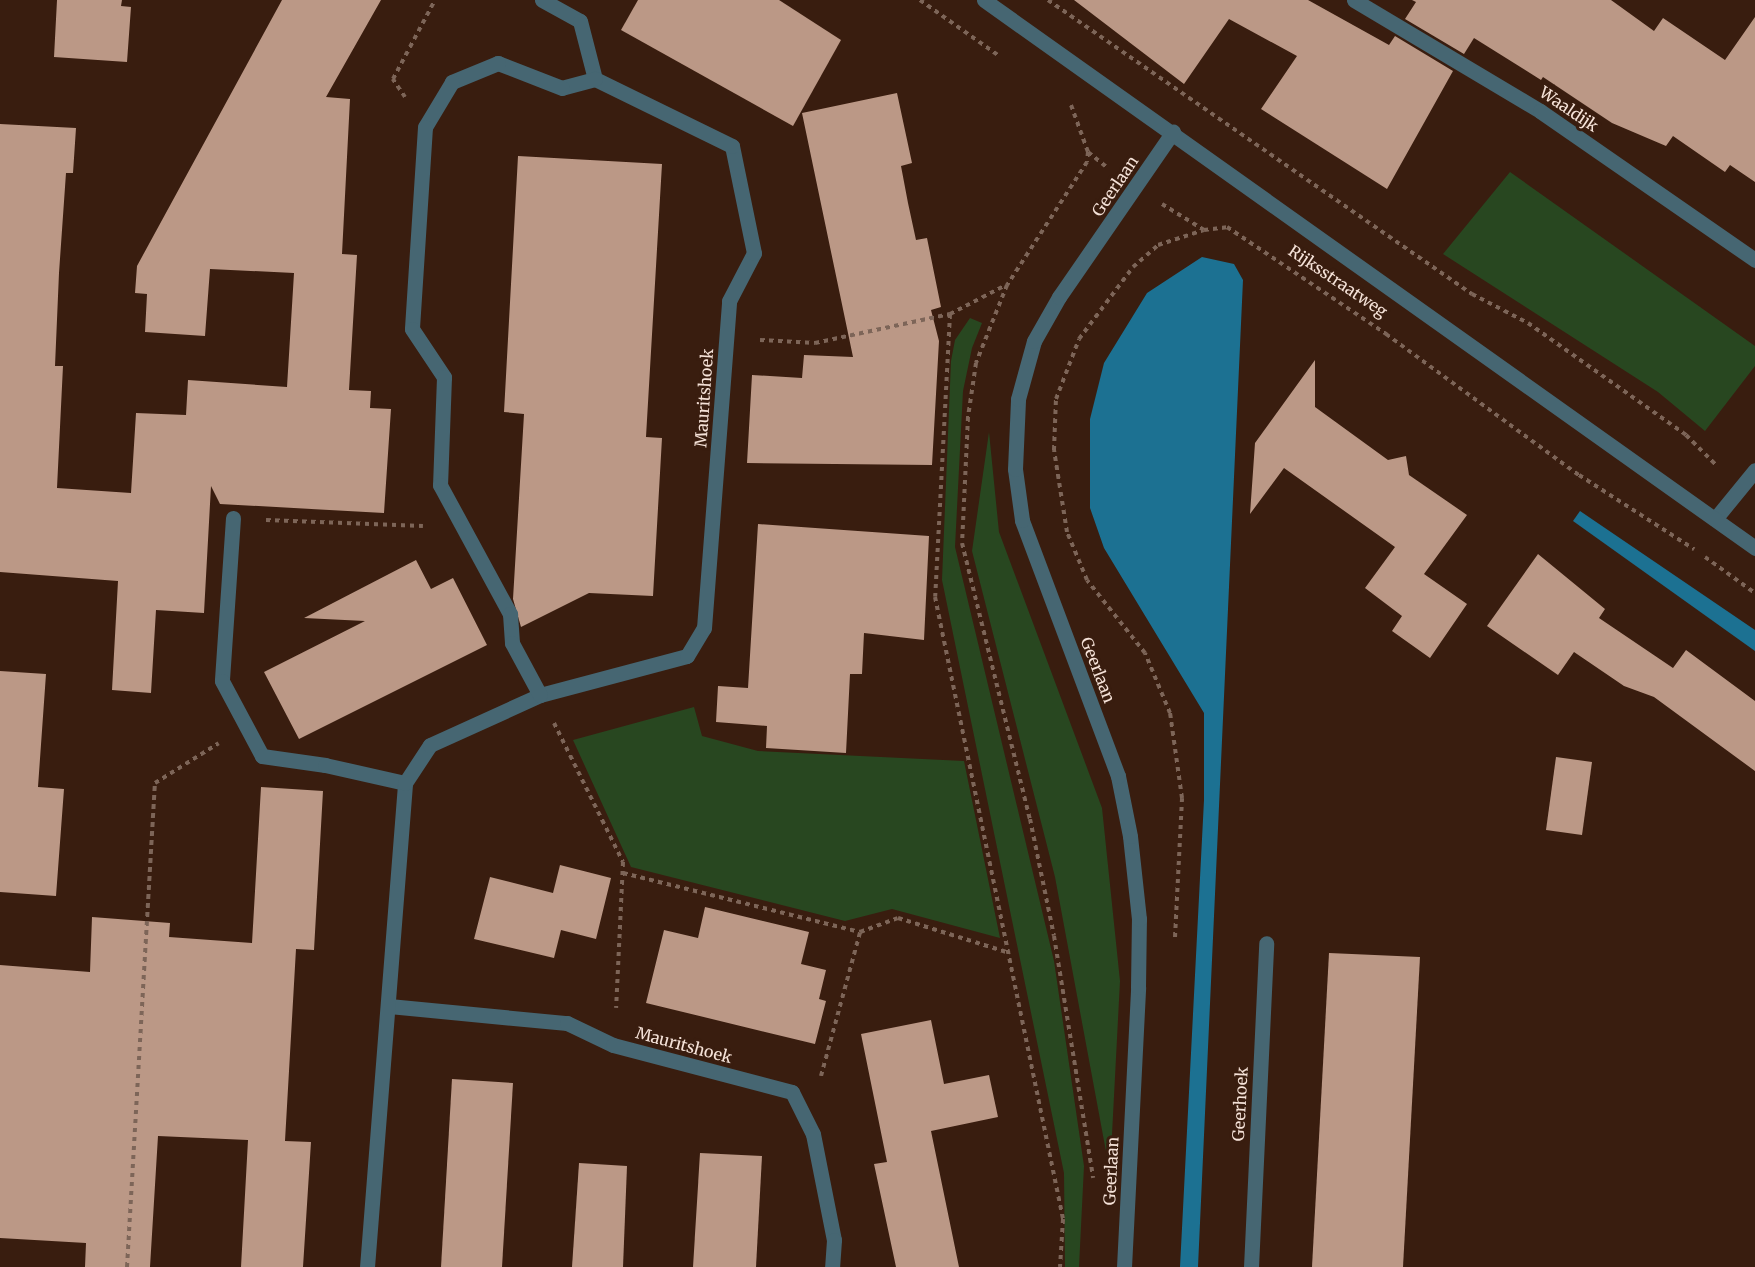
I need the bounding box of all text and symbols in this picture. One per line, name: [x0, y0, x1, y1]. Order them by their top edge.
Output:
street label: Waaldijk: [1536, 82, 1602, 136]
street label: Geerlaan: [1088, 152, 1142, 220]
street label: Rijksstraatweg: [1285, 241, 1391, 321]
street label: Mauritshoek: [691, 348, 717, 448]
street label: Geerlaan: [1077, 635, 1119, 705]
street label: Mauritshoek: [634, 1023, 734, 1067]
street label: Geerhoek: [1228, 1066, 1252, 1142]
street label: Geerlaan: [1100, 1136, 1122, 1206]

